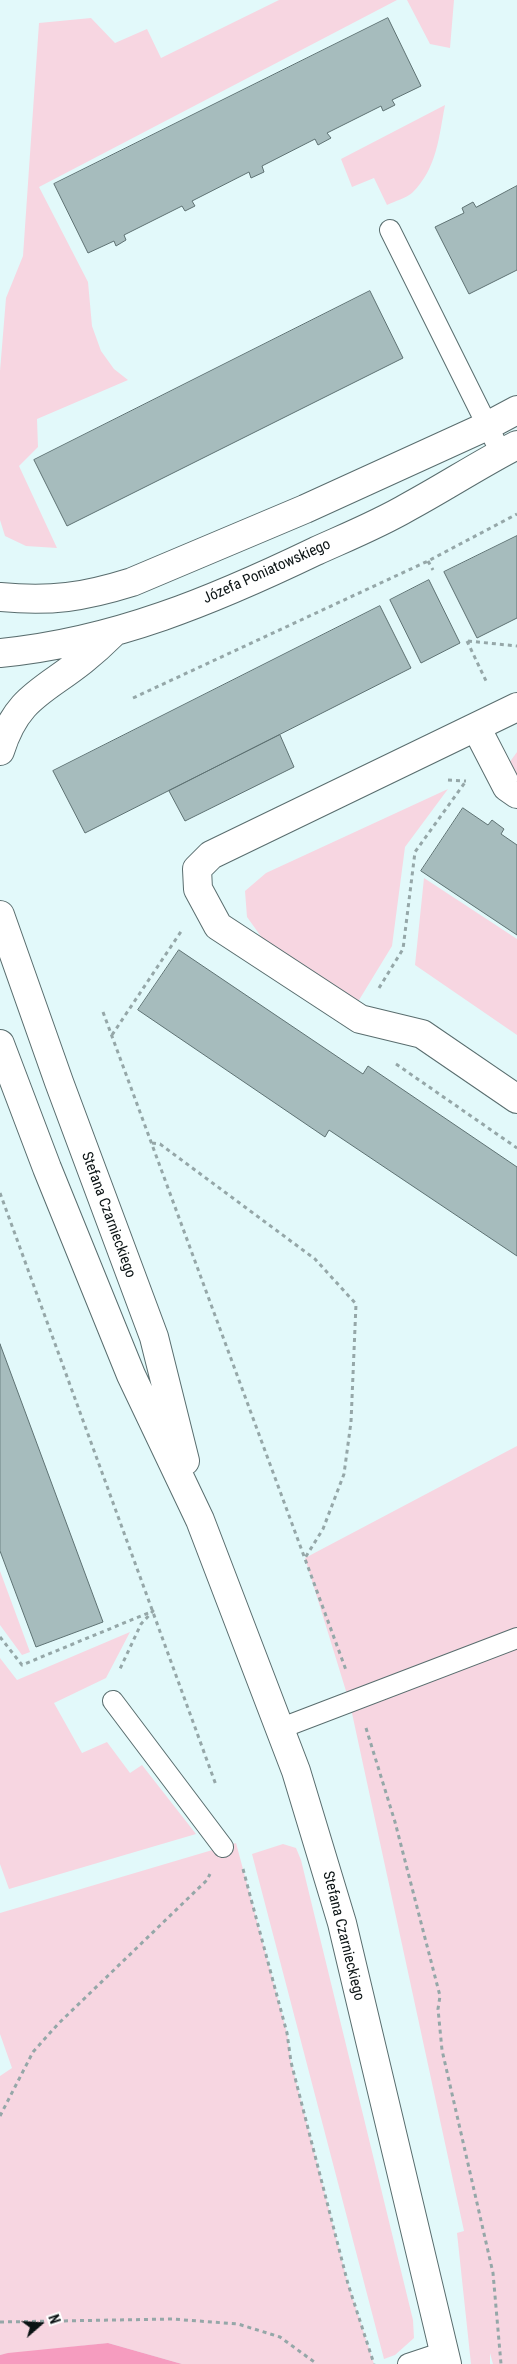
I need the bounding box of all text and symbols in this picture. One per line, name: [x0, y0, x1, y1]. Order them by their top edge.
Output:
street label: Józefa Poniatowskiego: [200, 536, 334, 608]
street label: Stefana Czarnieckiego: [77, 1150, 139, 1280]
street label: Stefana Czarnieckiego: [318, 1869, 368, 2003]
north arrow: [15, 2299, 65, 2349]
text: N: [45, 2312, 63, 2326]

